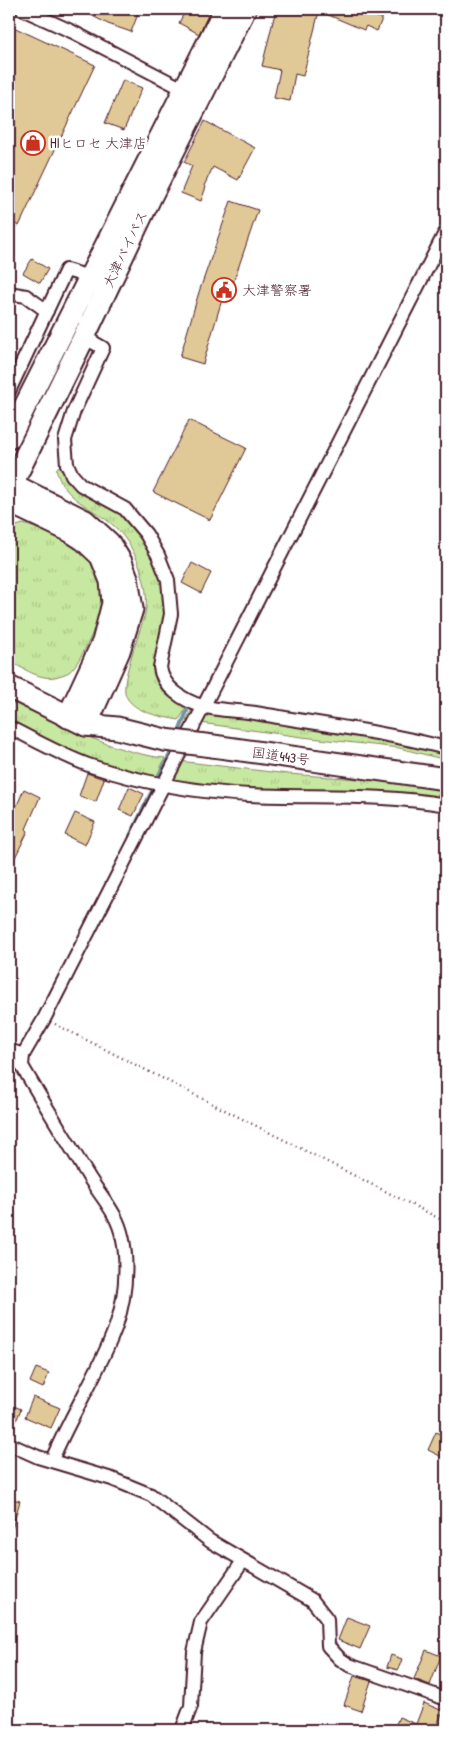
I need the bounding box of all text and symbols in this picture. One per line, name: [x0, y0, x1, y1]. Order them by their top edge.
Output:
shop icon: HIヒロセ 大津店: [20, 130, 46, 156]
place label: HIヒロセ 大津店: [50, 133, 147, 152]
street label: 大津バイパス: [98, 207, 151, 291]
public building icon: 大津警察署: [211, 277, 237, 303]
place label: 大津警察署: [242, 280, 312, 299]
street label: 国道443号: [251, 742, 311, 769]

